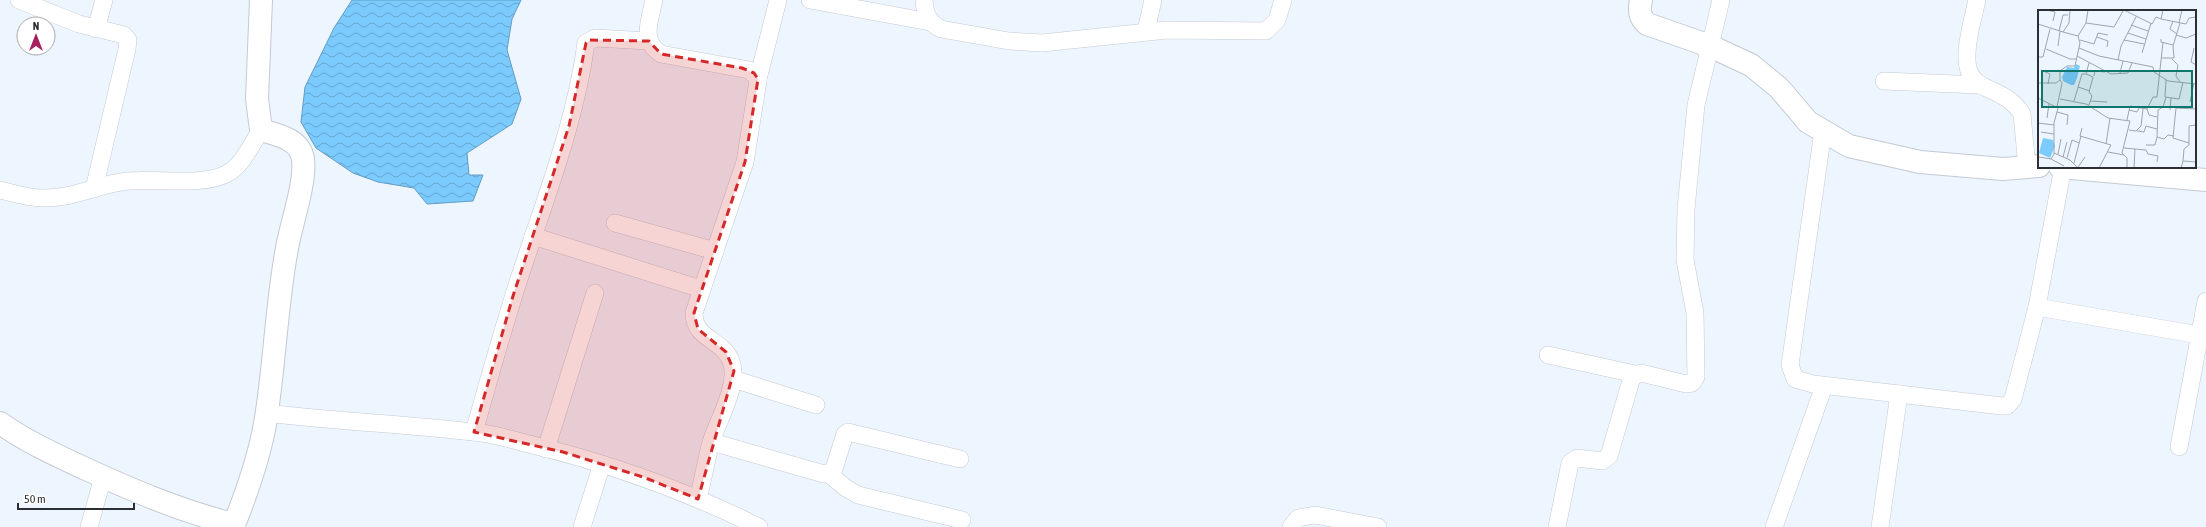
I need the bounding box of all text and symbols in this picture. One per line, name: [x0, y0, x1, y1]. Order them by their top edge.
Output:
inset map: [2038, 10, 2196, 168]
north arrow: [16, 16, 56, 56]
text: N: [33, 20, 39, 32]
scale bar: [18, 485, 134, 511]
text: 50 m: [24, 492, 46, 506]

